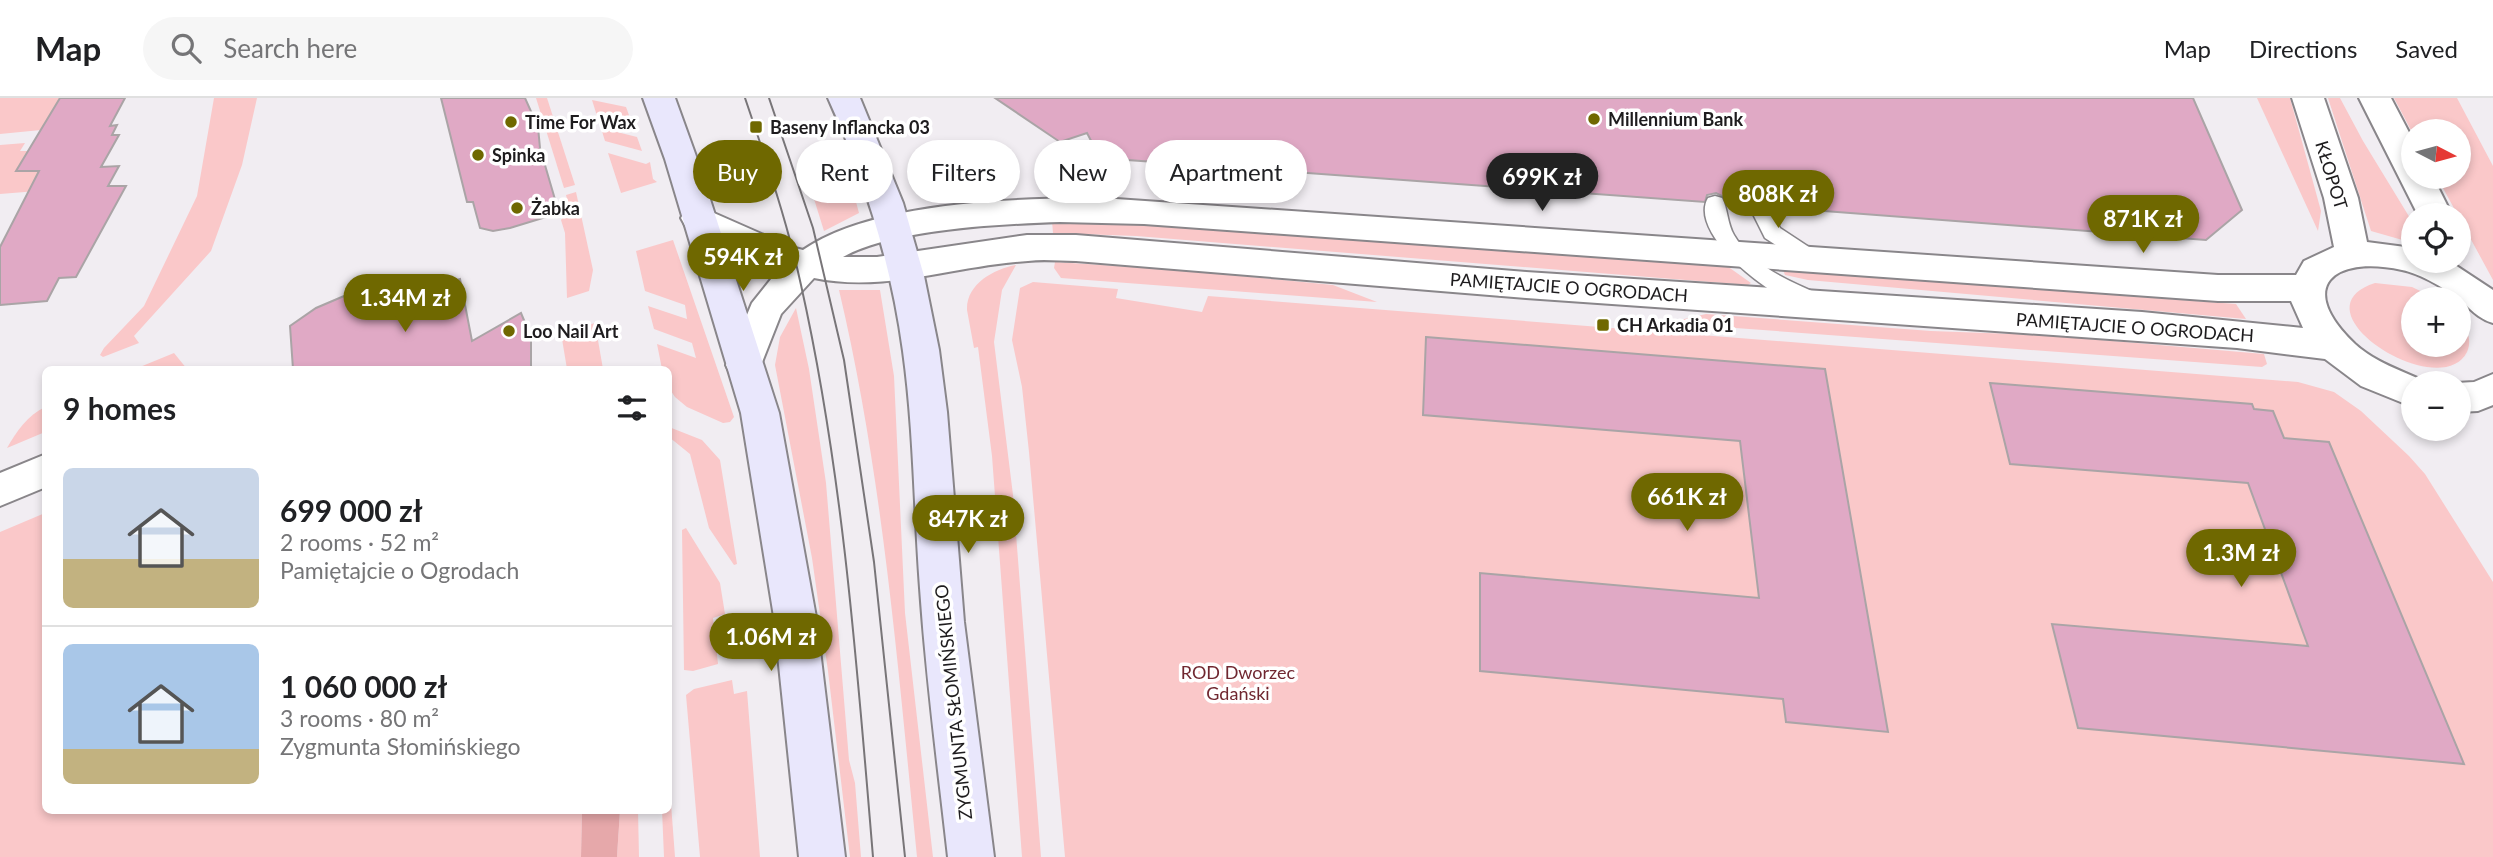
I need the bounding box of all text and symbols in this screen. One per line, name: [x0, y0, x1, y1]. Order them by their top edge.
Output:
search box: [143, 17, 633, 80]
text: Map: [35, 28, 101, 68]
icon: search: [167, 29, 205, 67]
text: Search here: [223, 32, 357, 64]
text: Map: [2164, 34, 2211, 63]
text: Directions: [2249, 34, 2357, 63]
text: Saved: [2395, 34, 2458, 63]
place label: Millennium Bank: [1608, 108, 1743, 130]
place label: Time For Wax: [525, 111, 637, 133]
marker: Millennium Bank: [1586, 111, 1602, 127]
marker: Time For Wax: [503, 114, 519, 130]
place label: Baseny Inflancka 03: [770, 116, 930, 138]
marker: Baseny Inflancka 03: [748, 119, 764, 135]
north arrow: [2401, 119, 2471, 189]
map controls: [2401, 119, 2471, 441]
street label: KŁOPOT: [2311, 138, 2353, 212]
chip: Buy: [693, 140, 782, 203]
chip: Rent: [796, 140, 893, 203]
chip: Filters: [907, 140, 1020, 203]
chip: New: [1034, 140, 1131, 203]
chip: Apartment: [1145, 140, 1307, 203]
place label: Spinka: [492, 144, 545, 166]
marker: Spinka: [470, 147, 486, 163]
pin: 699K zł: [1477, 153, 1607, 213]
text: 699K zł: [1502, 162, 1582, 190]
pin: 808K zł: [1713, 170, 1843, 230]
text: 808K zł: [1738, 179, 1818, 207]
pin: 871K zł: [2078, 195, 2208, 255]
place label: Żabka: [531, 197, 580, 219]
marker: Żabka: [509, 200, 525, 216]
button: locate: [2401, 203, 2471, 273]
text: 871K zł: [2103, 204, 2183, 232]
pin: 594K zł: [678, 234, 808, 293]
text: 594K zł: [703, 242, 783, 270]
street label: PAMIĘTAJCIE O OGRODACH: [1449, 268, 1689, 306]
pin: 1.34M zł: [333, 274, 477, 334]
text: 1.34M zł: [360, 283, 450, 311]
button: +: [2401, 287, 2471, 357]
street label: PAMIĘTAJCIE O OGRODACH: [2015, 308, 2255, 346]
place label: CH Arkadia 01: [1617, 314, 1734, 336]
marker: CH Arkadia 01: [1595, 317, 1611, 333]
place label: Loo Nail Art: [523, 320, 619, 342]
marker: Loo Nail Art: [501, 323, 517, 339]
button: −: [2401, 371, 2471, 441]
icon: filters: [613, 389, 651, 427]
text: 9 homes: [63, 390, 176, 426]
pin: 661K zł: [1622, 474, 1752, 533]
text: 661K zł: [1647, 482, 1727, 510]
text: 699 000 zł: [280, 492, 423, 528]
icon: home: [119, 496, 203, 580]
pin: 847K zł: [903, 496, 1033, 555]
text: 847K zł: [928, 504, 1008, 532]
text: 2 rooms · 52 m²: [280, 528, 439, 556]
pin: 1.3M zł: [2176, 530, 2306, 589]
text: 1.3M zł: [2202, 538, 2280, 566]
text: Pamiętajcie o Ogrodach: [280, 556, 519, 584]
street label: ZYGMUNTA SŁOMIŃSKIEGO: [930, 583, 976, 821]
pin: 1.06M zł: [699, 614, 843, 673]
text: 1.06M zł: [726, 622, 816, 650]
park label: ROD Dworzec Gdański: [1181, 661, 1296, 704]
text: 1 060 000 zł: [280, 668, 447, 704]
icon: home: [119, 672, 203, 756]
text: 3 rooms · 80 m²: [280, 704, 439, 732]
text: Zygmunta Słomińskiego: [280, 732, 521, 760]

